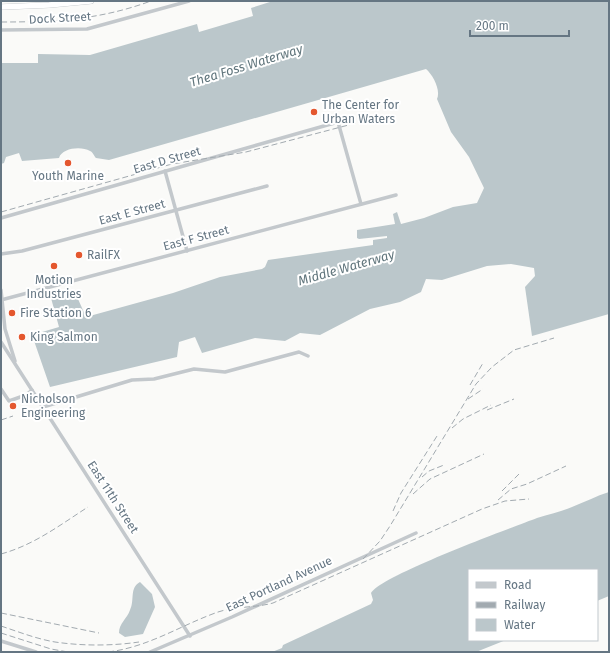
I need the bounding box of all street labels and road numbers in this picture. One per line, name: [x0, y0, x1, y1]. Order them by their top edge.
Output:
street label: Dock Street: [28, 9, 92, 27]
street label: East D Street: [132, 144, 203, 176]
street label: East E Street: [97, 196, 167, 228]
street label: East F Street: [162, 222, 231, 253]
street label: East 11th Street: [84, 458, 142, 536]
street label: East Portland Avenue: [224, 553, 334, 615]

